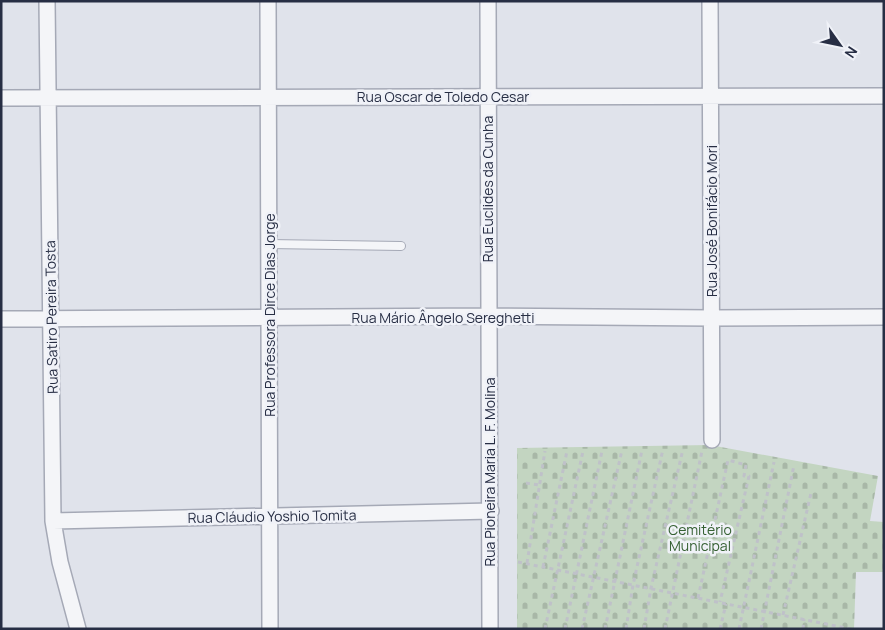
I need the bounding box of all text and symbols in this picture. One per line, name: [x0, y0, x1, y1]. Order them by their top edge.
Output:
north arrow: [815, 20, 865, 70]
text: N: [841, 43, 862, 62]
street label: Rua Oscar de Toledo Cesar: [357, 87, 529, 106]
street label: Rua Euclides da Cunha: [478, 116, 497, 262]
street label: Rua José Bonifácio Mori: [702, 145, 721, 297]
street label: Rua Professora Dirce Dias Jorge: [260, 213, 279, 417]
street label: Rua Satiro Pereira Tosta: [40, 240, 62, 394]
street label: Rua Mário Ângelo Sereghetti: [351, 308, 535, 327]
street label: Rua Pioneira Maria L. F. Molina: [480, 377, 499, 567]
street label: Rua Cláudio Yoshio Tomita: [188, 505, 356, 527]
park label: Cemitério Municipal: [668, 520, 732, 555]

